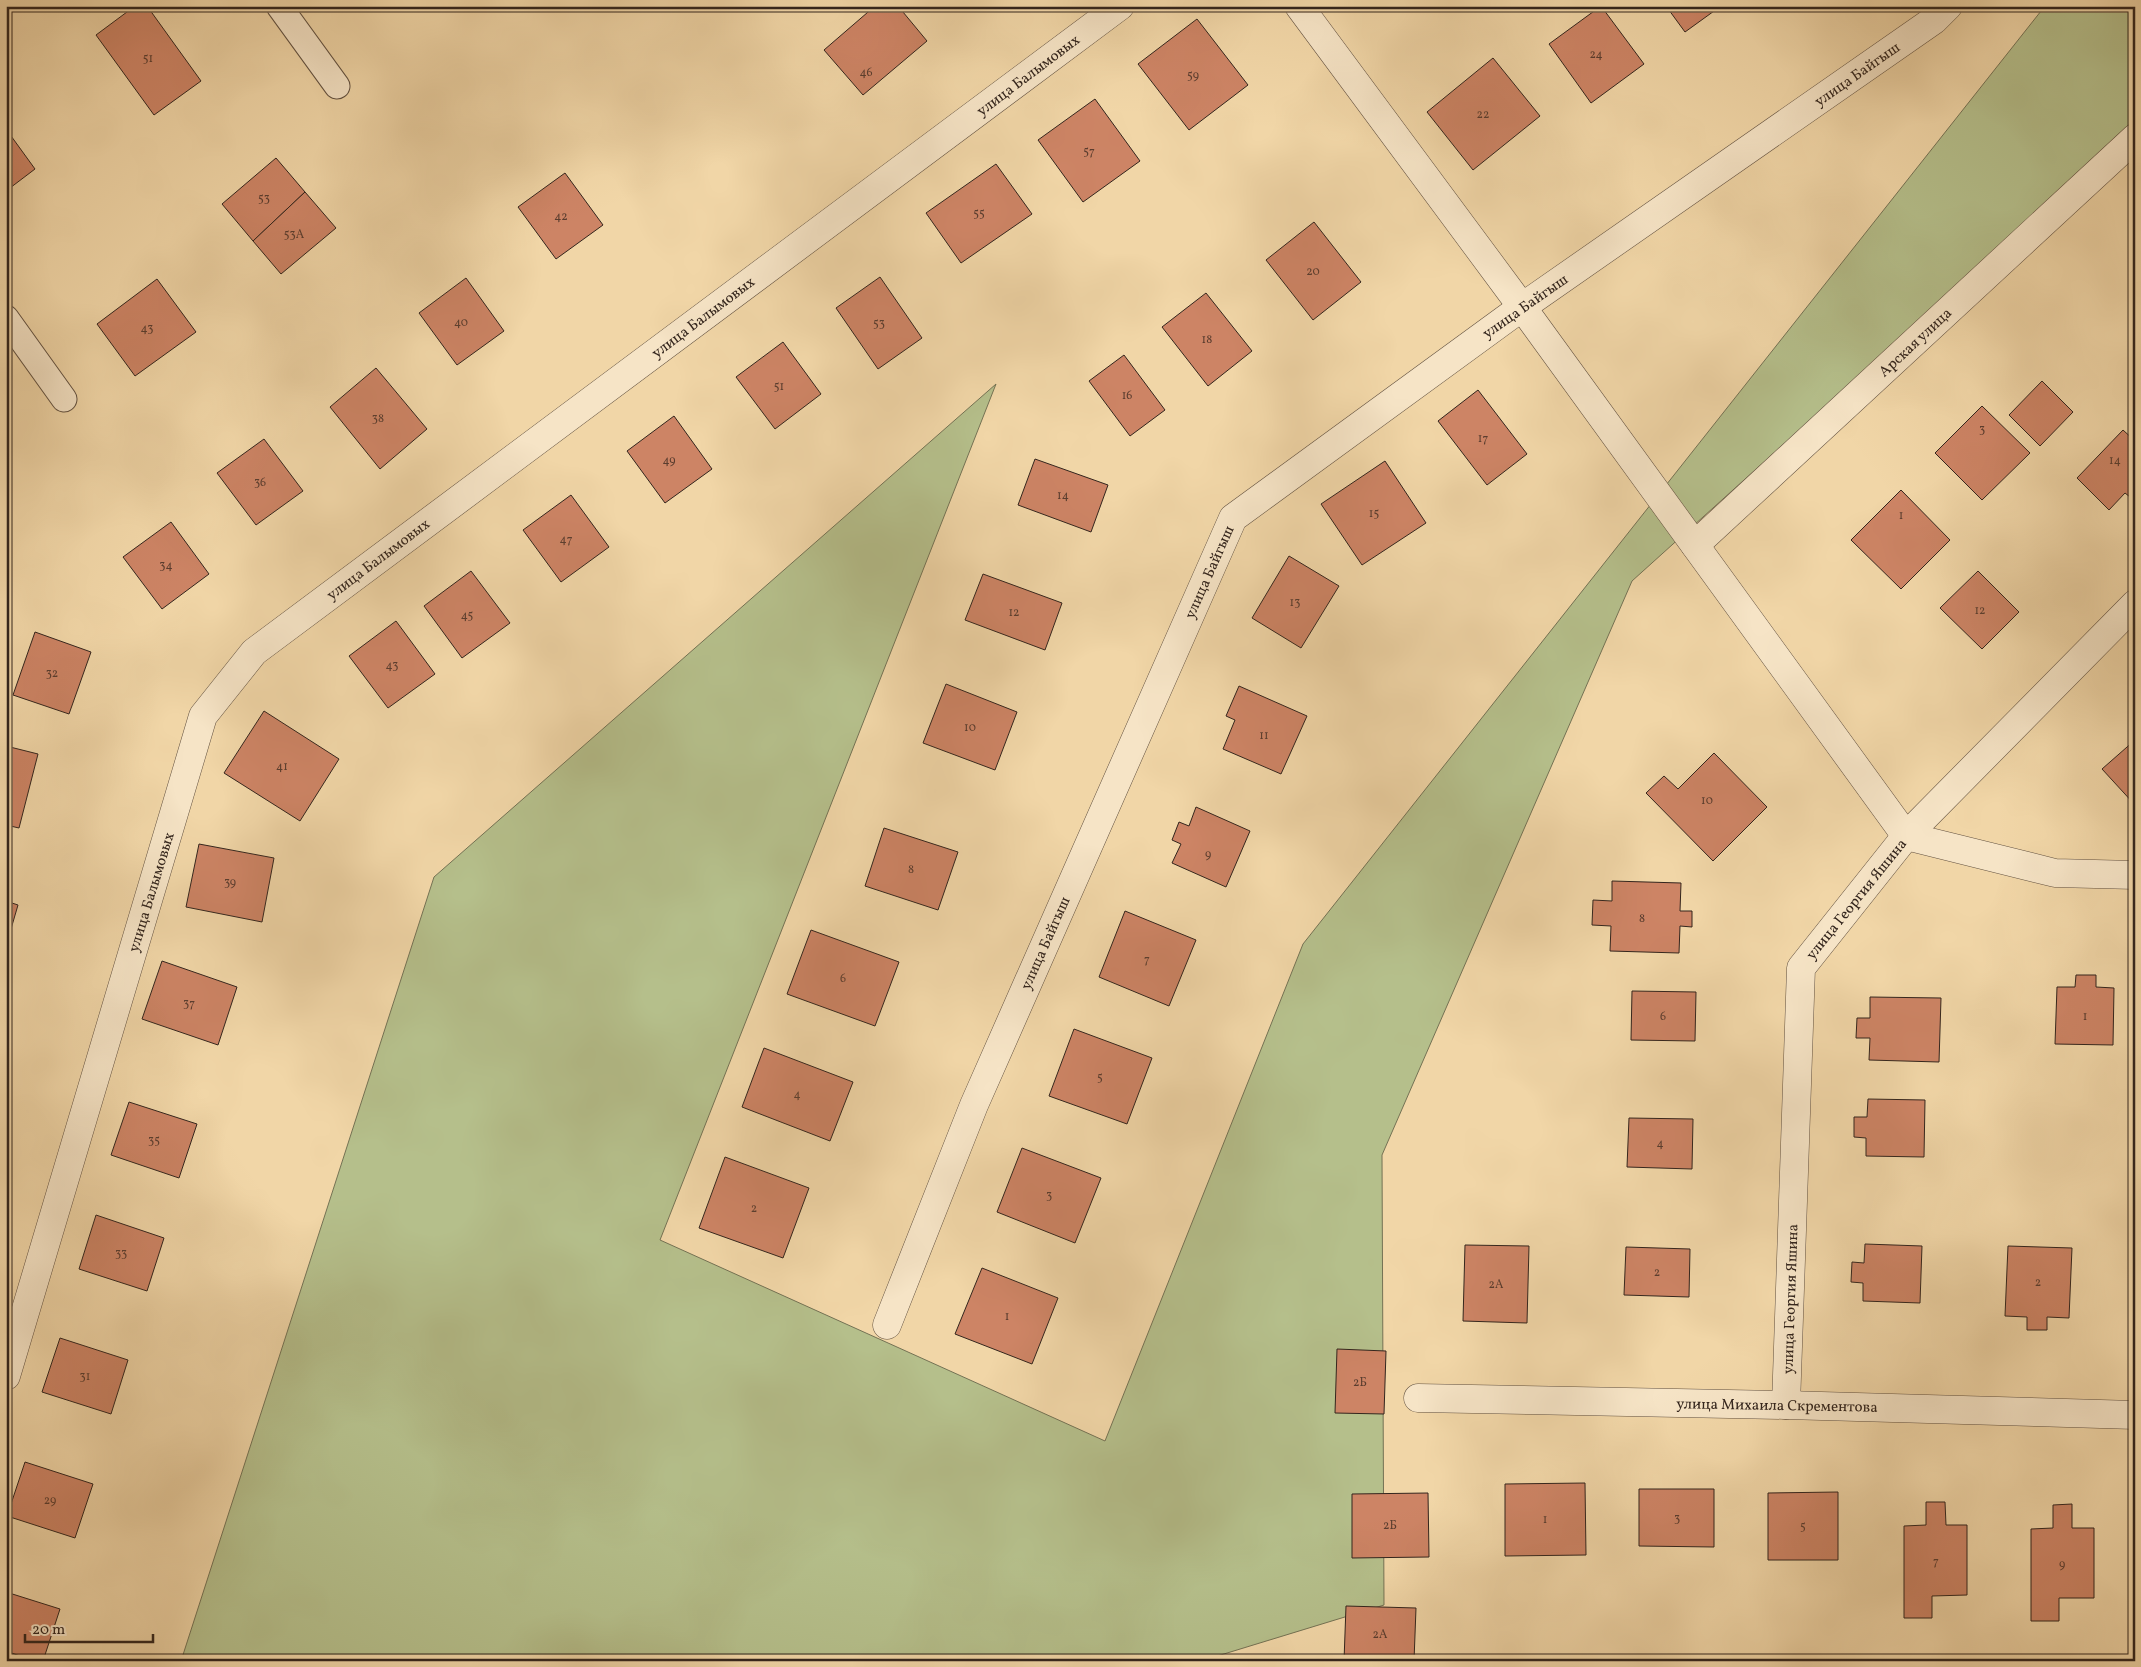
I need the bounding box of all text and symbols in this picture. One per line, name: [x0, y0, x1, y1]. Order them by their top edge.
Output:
street label: улица Балымовых: [973, 30, 1085, 122]
street label: улица Байгыш: [1811, 38, 1905, 113]
house number: 24: [1589, 47, 1603, 63]
house number: 51: [143, 51, 153, 67]
house number: 46: [859, 65, 873, 81]
house number: 59: [1187, 68, 1199, 84]
house number: 22: [1477, 107, 1489, 123]
house number: 57: [1083, 144, 1095, 160]
house number: 53: [258, 191, 270, 207]
house number: 55: [973, 206, 985, 222]
house number: 42: [554, 209, 568, 225]
house number: 53А: [284, 227, 305, 243]
house number: 20: [1306, 264, 1320, 280]
street label: улица Байгыш: [1479, 270, 1573, 345]
street label: улица Балымовых: [648, 272, 760, 364]
street label: Арская улица: [1875, 304, 1957, 383]
house number: 40: [454, 315, 468, 331]
house number: 53: [873, 316, 885, 332]
house number: 43: [141, 321, 153, 337]
house number: 18: [1202, 332, 1212, 348]
house number: 51: [774, 379, 784, 395]
house number: 16: [1122, 388, 1132, 404]
house number: 38: [372, 411, 384, 427]
house number: 3: [1979, 422, 1985, 438]
house number: 17: [1478, 431, 1488, 447]
house number: 49: [662, 453, 676, 469]
house number: 14: [2109, 453, 2121, 469]
house number: 36: [254, 475, 266, 491]
house number: 14: [1057, 488, 1069, 504]
house number: 15: [1369, 506, 1379, 522]
house number: 1: [1899, 508, 1903, 524]
street label: улица Балымовых: [323, 514, 435, 606]
street label: улица Байгыш: [1180, 523, 1240, 623]
house number: 47: [560, 532, 573, 548]
house number: 34: [159, 558, 173, 574]
house number: 13: [1290, 595, 1300, 611]
house number: 12: [1974, 603, 1986, 619]
house number: 12: [1008, 605, 1020, 621]
house number: 45: [461, 608, 474, 624]
house number: 43: [386, 658, 398, 674]
house number: 32: [46, 666, 58, 682]
house number: 10: [964, 720, 976, 736]
house number: 11: [1259, 728, 1269, 744]
house number: 41: [276, 759, 288, 775]
house number: 10: [1701, 793, 1713, 809]
street label: улица Балымовых: [124, 830, 181, 955]
street label: улица Георгия Яшина: [1802, 835, 1913, 965]
house number: 9: [1205, 847, 1211, 863]
house number: 8: [908, 862, 914, 878]
house number: 39: [224, 875, 236, 891]
street label: улица Байгыш: [1016, 894, 1076, 994]
house number: 8: [1639, 911, 1645, 927]
house number: 7: [1144, 952, 1150, 968]
house number: 6: [840, 971, 846, 987]
house number: 37: [183, 996, 195, 1012]
house number: 6: [1660, 1009, 1666, 1025]
house number: 1: [2083, 1009, 2087, 1025]
house number: 5: [1097, 1070, 1103, 1086]
house number: 4: [793, 1087, 801, 1103]
house number: 35: [148, 1133, 160, 1149]
house number: 4: [1656, 1136, 1664, 1152]
house number: 3: [1046, 1188, 1052, 1204]
house number: 2: [751, 1201, 757, 1217]
street label: улица Георгия Яшина: [1778, 1224, 1805, 1374]
house number: 33: [115, 1246, 127, 1262]
house number: 2: [1654, 1265, 1660, 1281]
house number: 2: [2035, 1275, 2041, 1291]
house number: 2А: [1489, 1277, 1504, 1293]
house number: 1: [1005, 1309, 1009, 1325]
house number: 31: [80, 1369, 90, 1385]
house number: 2Б: [1353, 1375, 1367, 1391]
street label: улица Михаила Скрементова: [1676, 1394, 1878, 1419]
house number: 29: [44, 1493, 56, 1509]
house number: 3: [1674, 1511, 1680, 1527]
house number: 1: [1543, 1512, 1547, 1528]
house number: 2Б: [1383, 1518, 1397, 1534]
house number: 5: [1800, 1519, 1806, 1535]
house number: 7: [1933, 1554, 1939, 1570]
house number: 9: [2059, 1557, 2065, 1573]
scale bar: [25, 1612, 152, 1644]
text: 20 m: [32, 1620, 65, 1641]
house number: 2А: [1373, 1627, 1388, 1643]

